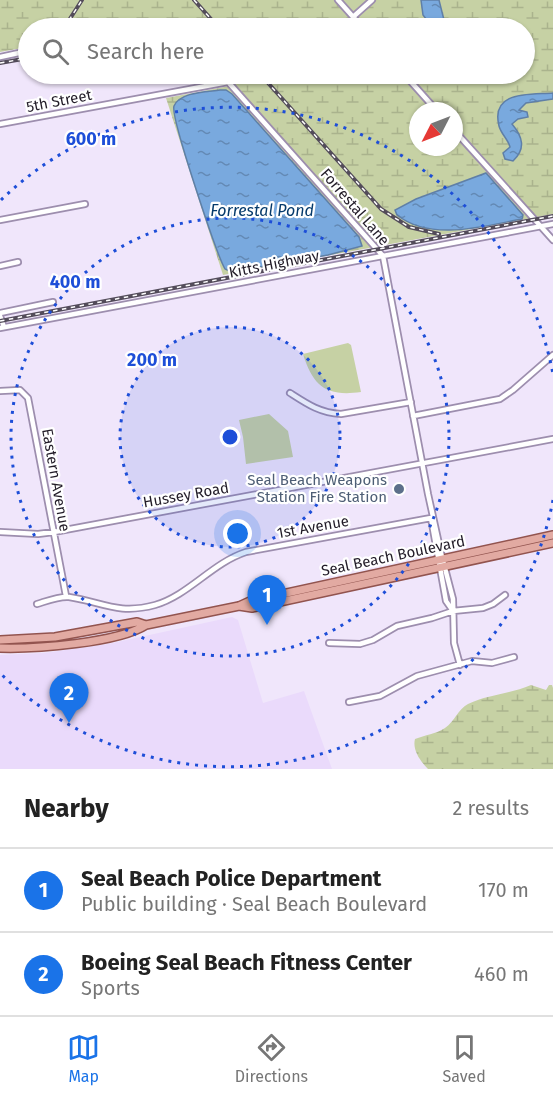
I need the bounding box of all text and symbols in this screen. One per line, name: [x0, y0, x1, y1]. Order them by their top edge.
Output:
search box: [18, 18, 535, 84]
icon: search: [39, 35, 72, 68]
text: Search here: [87, 38, 205, 65]
street label: 5th Street: [25, 86, 94, 116]
north arrow: [409, 102, 463, 156]
text: 600 m: [66, 128, 116, 150]
street label: Forrestal Lane: [317, 165, 393, 249]
water label: Forrestal Pond: [210, 201, 314, 220]
street label: Kitts Highway: [227, 246, 321, 282]
text: 400 m: [50, 271, 100, 293]
text: 200 m: [127, 349, 177, 371]
street label: Eastern Avenue: [38, 427, 74, 533]
centre of rings: [220, 427, 240, 447]
place label: Seal Beach Weapons Station Fire Station: [247, 471, 387, 506]
street label: Hussey Road: [142, 479, 230, 511]
marker: Seal Beach Weapons Station Fire Station: [392, 482, 406, 496]
street label: 1st Avenue: [276, 512, 350, 542]
your location: [223, 519, 252, 548]
street label: Seal Beach Boulevard: [319, 532, 467, 580]
pin: 1: [248, 576, 286, 625]
pin: 2: [50, 674, 88, 723]
text: Nearby: [24, 793, 109, 824]
text: 2 results: [452, 796, 529, 820]
text: Seal Beach Police Department: [81, 865, 381, 892]
text: 1: [39, 878, 48, 902]
text: 170 m: [478, 878, 529, 902]
text: Public building · Seal Beach Boulevard: [81, 892, 427, 916]
text: Boeing Seal Beach Fitness Center: [81, 949, 412, 976]
text: 2: [38, 962, 49, 986]
text: 460 m: [474, 962, 529, 986]
text: Sports: [81, 976, 140, 1000]
tab: Map: [67, 1031, 100, 1086]
tab: Directions: [235, 1031, 308, 1086]
tab: Saved: [442, 1031, 486, 1086]

